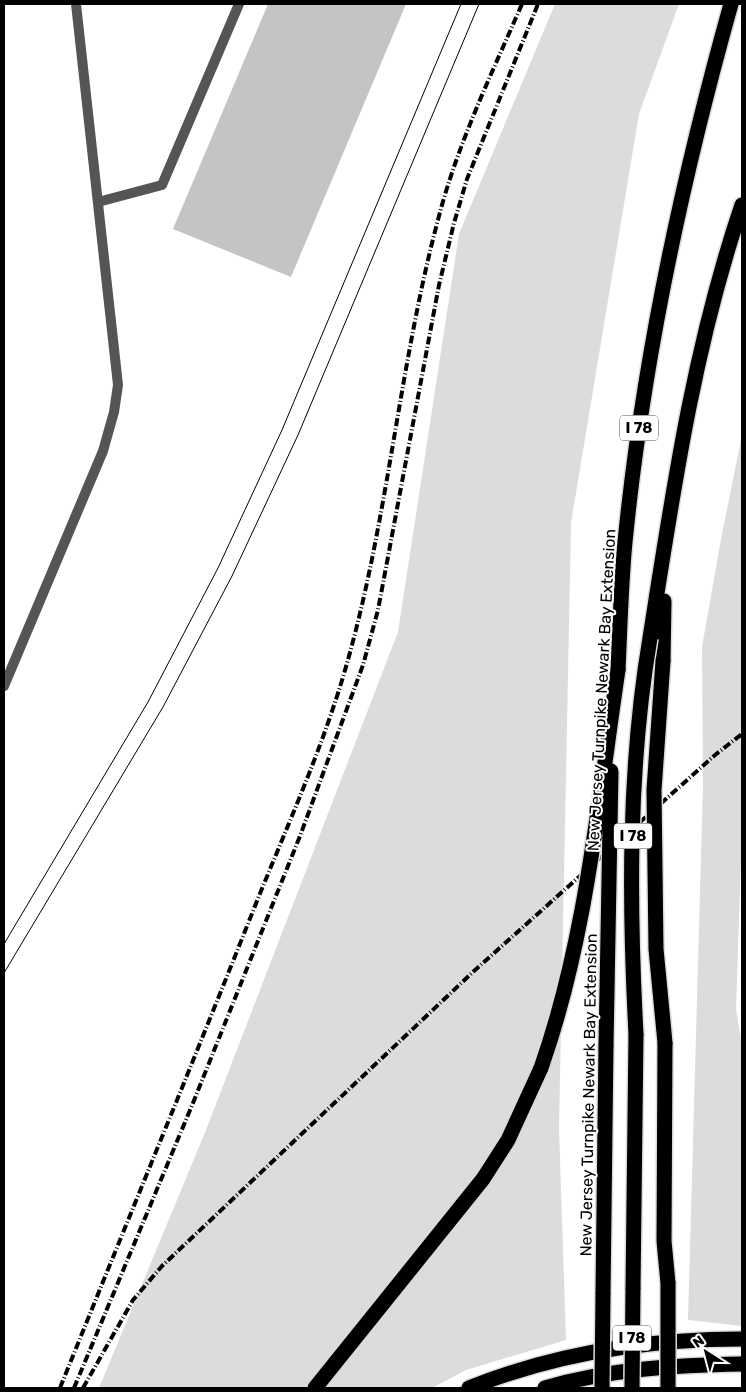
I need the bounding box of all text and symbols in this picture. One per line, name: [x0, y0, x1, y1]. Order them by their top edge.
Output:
road number: I 78: [620, 416, 658, 440]
street label: New Jersey Turnpike Newark Bay Extension: [584, 528, 619, 852]
road number: I 78: [614, 824, 652, 848]
street label: New Jersey Turnpike Newark Bay Extension: [576, 933, 601, 1257]
road number: I 78: [613, 1326, 651, 1350]
north arrow: [681, 1327, 731, 1377]
text: N: [690, 1332, 708, 1352]

